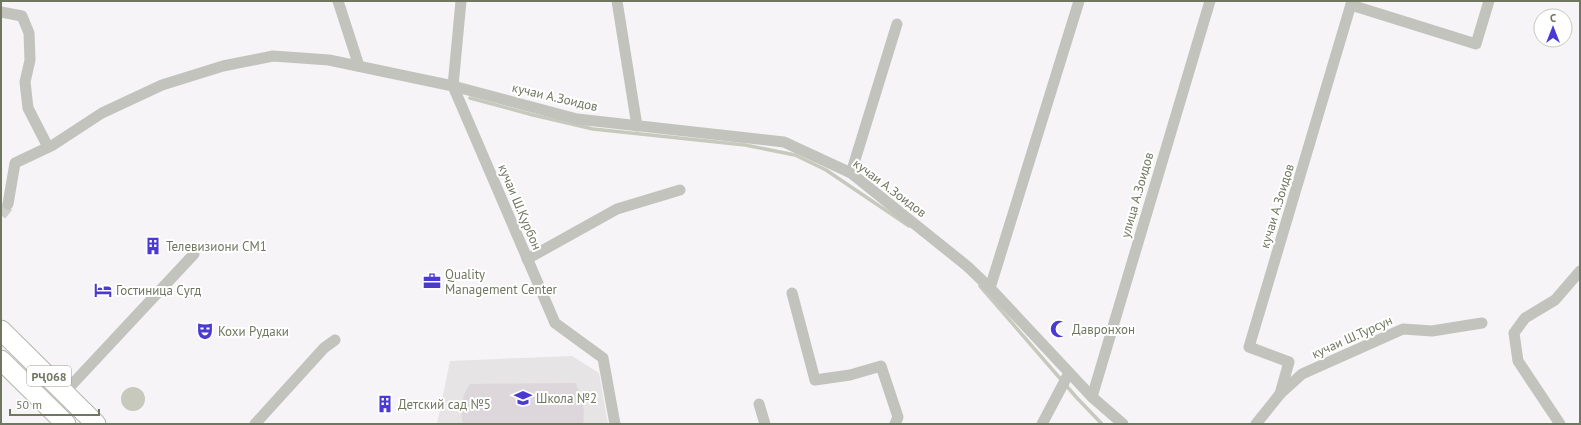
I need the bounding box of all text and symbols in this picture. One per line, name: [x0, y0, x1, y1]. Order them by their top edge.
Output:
north arrow: [1533, 8, 1573, 48]
text: С: [1550, 11, 1556, 25]
street label: кучаи А.Зоидов: [510, 79, 600, 115]
street label: улица А.Зоидов: [1117, 150, 1157, 240]
street label: кучаи А.Зоидов: [850, 155, 930, 221]
street label: кучаи Ш.Қурбон: [494, 161, 546, 253]
street label: кучаи А.Зоидов: [1256, 162, 1298, 250]
building icon: Телевизиони СМ1: [143, 236, 163, 256]
place label: Телевизиони СМ1: [166, 238, 267, 255]
place label: Quality Management Center: [445, 266, 558, 298]
office icon: Quality Management Center: [422, 271, 442, 291]
hotel icon: Гостиница Сугд: [93, 280, 113, 300]
place label: Гостиница Сугд: [116, 282, 201, 299]
street label: кучаи Ш.Турсун: [1309, 312, 1395, 362]
mosque icon: Давронхон: [1049, 319, 1069, 339]
theatre icon: Кохи Рудаки: [195, 321, 215, 341]
place label: Давронхон: [1072, 321, 1135, 338]
place label: Кохи Рудаки: [218, 323, 289, 340]
road number: РҶ068: [27, 366, 71, 386]
school or university icon: Школа №2: [513, 388, 533, 408]
place label: Школа №2: [536, 390, 597, 407]
scale bar: [10, 391, 99, 417]
building icon: Детский сад №5: [375, 394, 395, 414]
place label: Детский сад №5: [398, 396, 491, 413]
text: 50 m: [16, 397, 42, 412]

